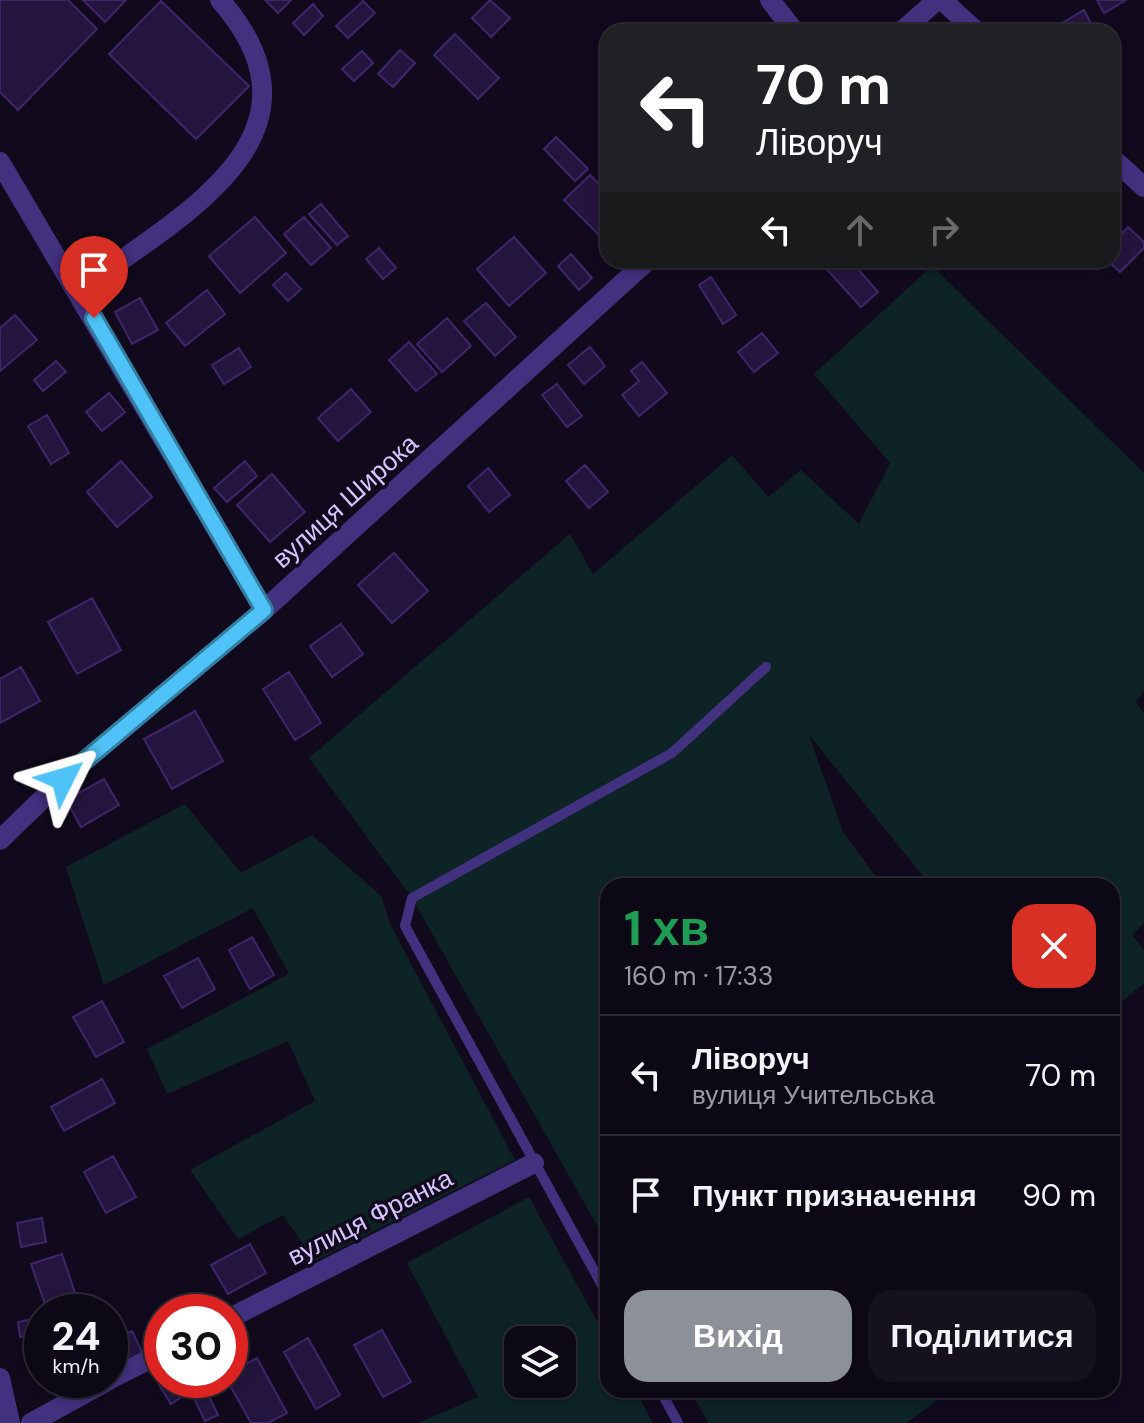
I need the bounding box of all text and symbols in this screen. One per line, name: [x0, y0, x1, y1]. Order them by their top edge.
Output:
text: 70 m: [756, 48, 891, 121]
icon: left: [624, 56, 728, 160]
text: Ліворуч: [756, 119, 883, 166]
icon: left: [754, 208, 798, 252]
icon: ahead: [838, 208, 882, 252]
icon: right: [922, 208, 966, 252]
pin: [60, 236, 128, 318]
icon: arrive: [72, 248, 116, 292]
street label: вулиця Широка: [265, 426, 425, 576]
position arrow: [21, 737, 105, 821]
text: 1 хв: [624, 897, 709, 960]
button: close: [1012, 904, 1096, 988]
text: 160 m · 17:33: [624, 959, 773, 993]
text: Ліворуч: [692, 1039, 810, 1078]
icon: left: [624, 1053, 668, 1097]
text: 70 m: [1025, 1056, 1096, 1095]
text: вулиця Учительська: [692, 1078, 935, 1112]
street label: вулиця Франка: [282, 1161, 459, 1273]
icon: arrive: [624, 1173, 668, 1217]
text: Пункт призначення: [692, 1176, 977, 1215]
text: 90 m: [1022, 1176, 1096, 1215]
button: Вихід: [624, 1290, 852, 1382]
button: Поділитися: [868, 1290, 1096, 1382]
speed limit sign: 30: [144, 1294, 248, 1398]
text: 24: [52, 1310, 100, 1362]
map controls: [504, 1326, 576, 1398]
button: layers: [504, 1326, 576, 1398]
text: km/h: [52, 1353, 100, 1379]

